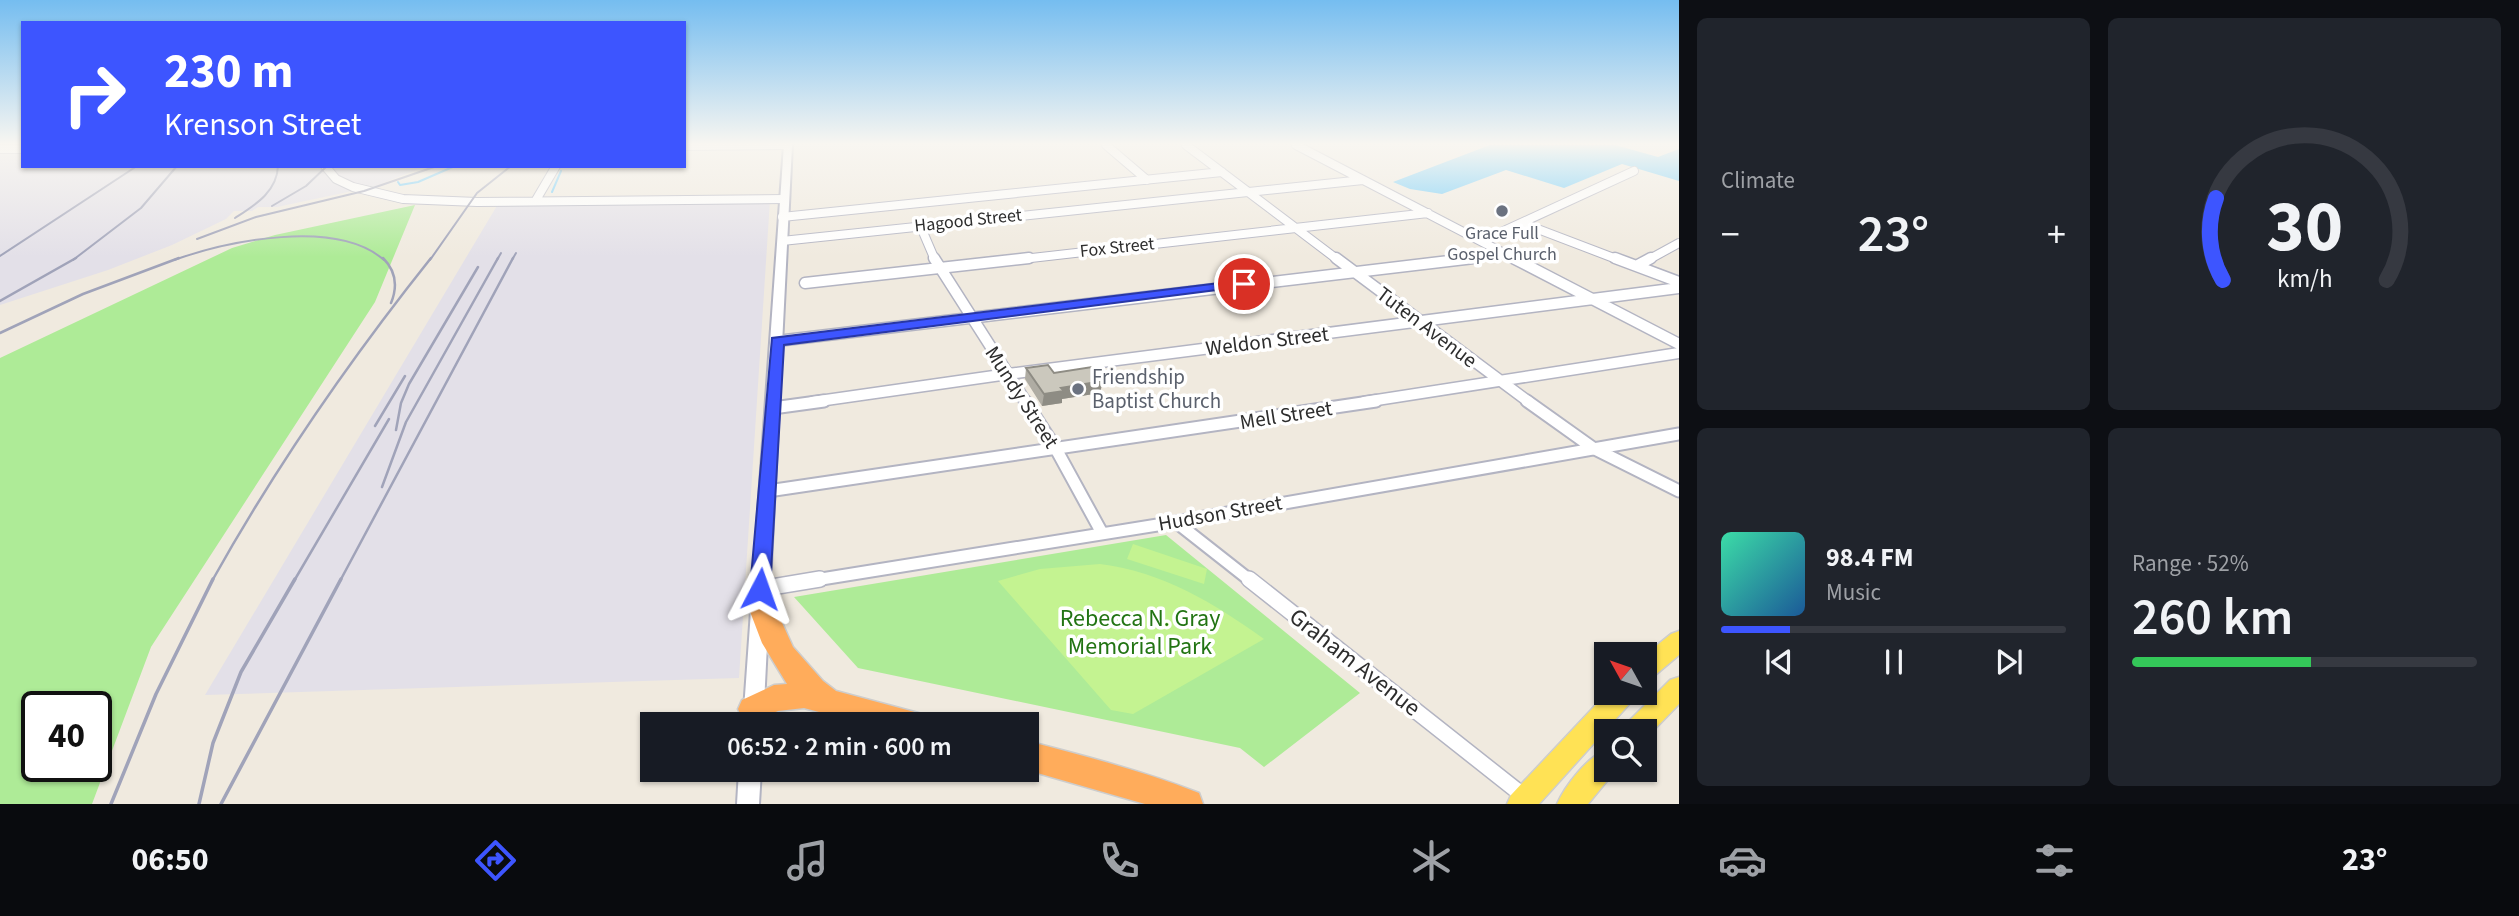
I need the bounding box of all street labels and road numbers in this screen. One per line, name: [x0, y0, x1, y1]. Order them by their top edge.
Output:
street label: Hagood Street: [913, 202, 1023, 239]
street label: Fox Street: [1079, 231, 1156, 264]
street label: Tuten Avenue: [1370, 279, 1484, 375]
street label: Weldon Street: [1204, 319, 1330, 363]
street label: Mundy Street: [978, 340, 1066, 454]
street label: Mell Street: [1238, 393, 1334, 437]
street label: Hudson Street: [1156, 487, 1284, 539]
street label: Graham Avenue: [1281, 600, 1428, 725]

